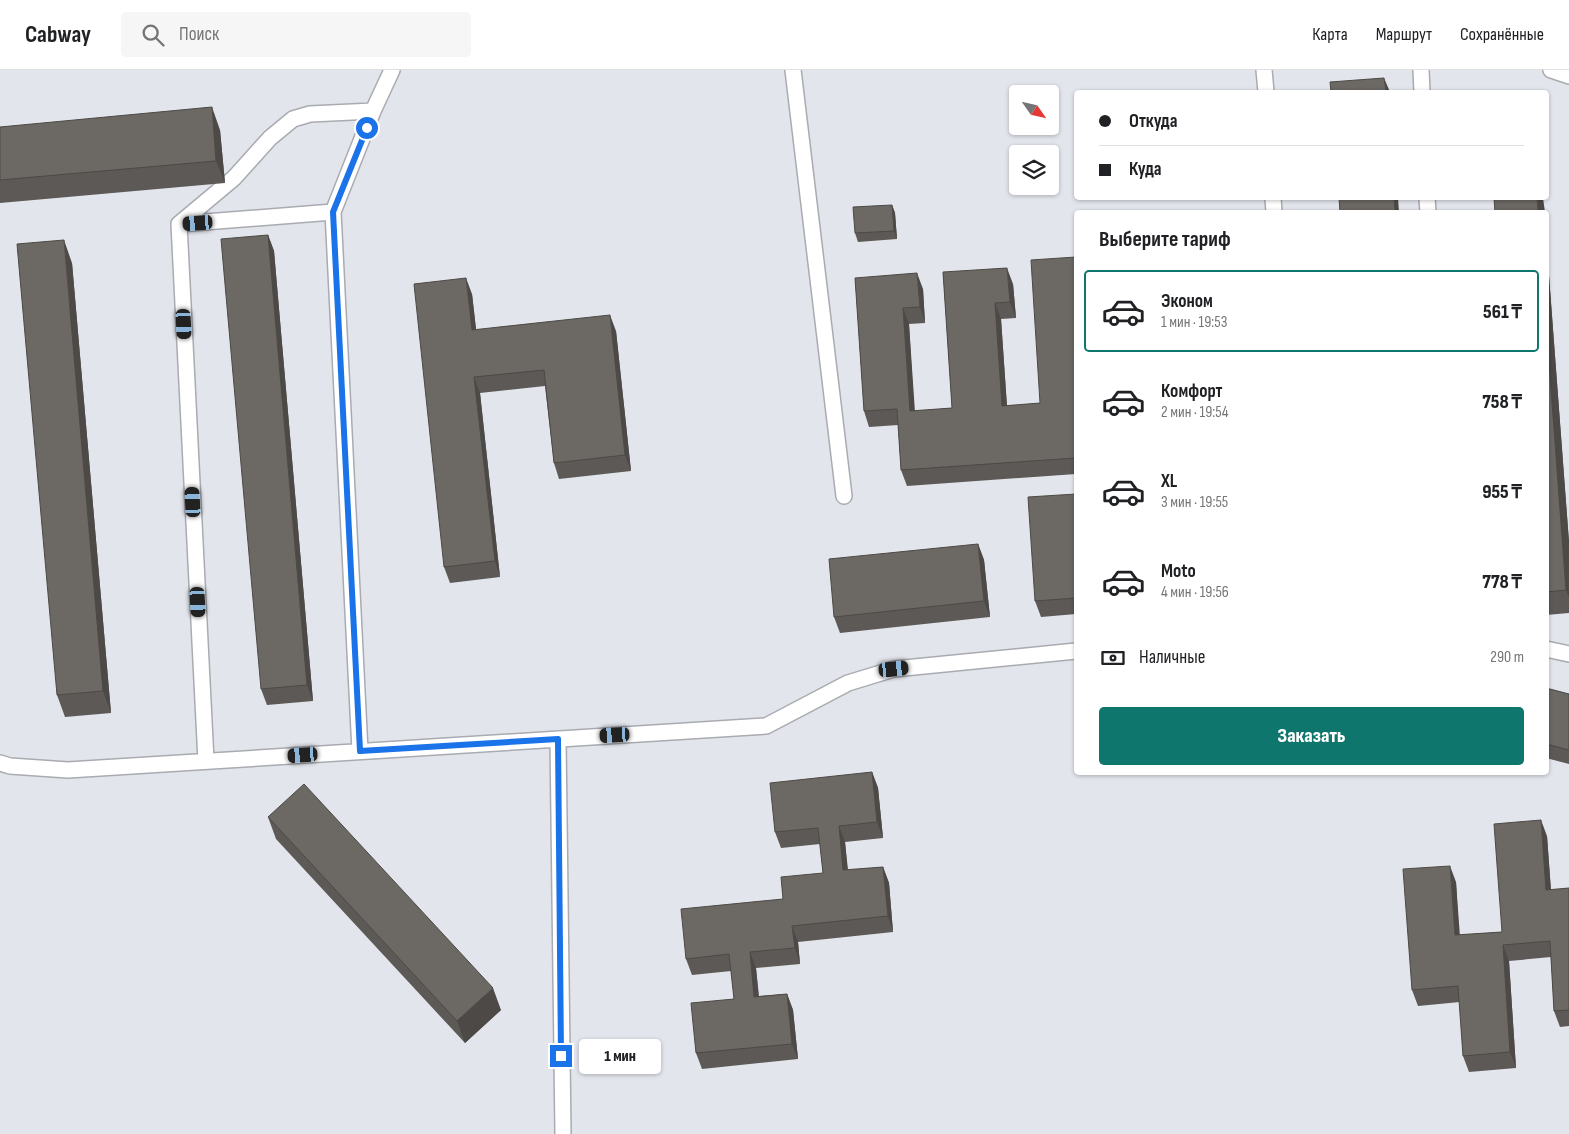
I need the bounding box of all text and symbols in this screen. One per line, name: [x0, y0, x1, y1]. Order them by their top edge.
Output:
search box: [121, 12, 471, 57]
text: Cabway: [25, 20, 91, 49]
icon: search: [139, 21, 167, 49]
text: Поиск: [179, 23, 219, 46]
text: Карта: [1312, 24, 1348, 45]
text: Маршрут: [1376, 24, 1432, 45]
text: Сохранённые: [1460, 24, 1544, 45]
north arrow: [1009, 85, 1059, 135]
map controls: [1009, 85, 1059, 195]
text: Откуда: [1129, 110, 1178, 133]
route start: [356, 117, 378, 139]
button: layers: [1009, 145, 1059, 195]
text: Куда: [1129, 158, 1162, 181]
car: [182, 214, 213, 232]
text: Выберите тариф: [1099, 226, 1231, 253]
icon: car: [1101, 289, 1146, 334]
text: Эконом: [1161, 290, 1213, 313]
text: 561 ₸: [1483, 301, 1522, 324]
car: [175, 309, 192, 339]
text: 1 мин · 19:53: [1161, 313, 1227, 332]
icon: car: [1101, 379, 1146, 424]
text: Комфорт: [1161, 380, 1223, 403]
text: 758 ₸: [1482, 391, 1522, 414]
text: 2 мин · 19:54: [1161, 403, 1228, 422]
icon: car: [1101, 469, 1146, 514]
text: XL: [1161, 470, 1177, 493]
text: 955 ₸: [1482, 481, 1522, 504]
car: [184, 487, 201, 517]
text: 3 мин · 19:55: [1161, 493, 1228, 512]
icon: car: [1101, 559, 1146, 604]
text: Moto: [1161, 560, 1196, 583]
text: 778 ₸: [1482, 571, 1522, 594]
text: 4 мин · 19:56: [1161, 583, 1229, 602]
car: [189, 587, 206, 617]
icon: cash: [1099, 644, 1127, 672]
text: Наличные: [1139, 646, 1205, 669]
text: 290 m: [1490, 648, 1524, 667]
car: [878, 660, 909, 678]
button: Заказать: [1099, 707, 1524, 765]
car: [599, 727, 630, 743]
car: [287, 746, 318, 764]
callout: 1 мин: [578, 1038, 661, 1074]
route end: [550, 1045, 572, 1067]
text: 1 мин: [604, 1047, 636, 1066]

